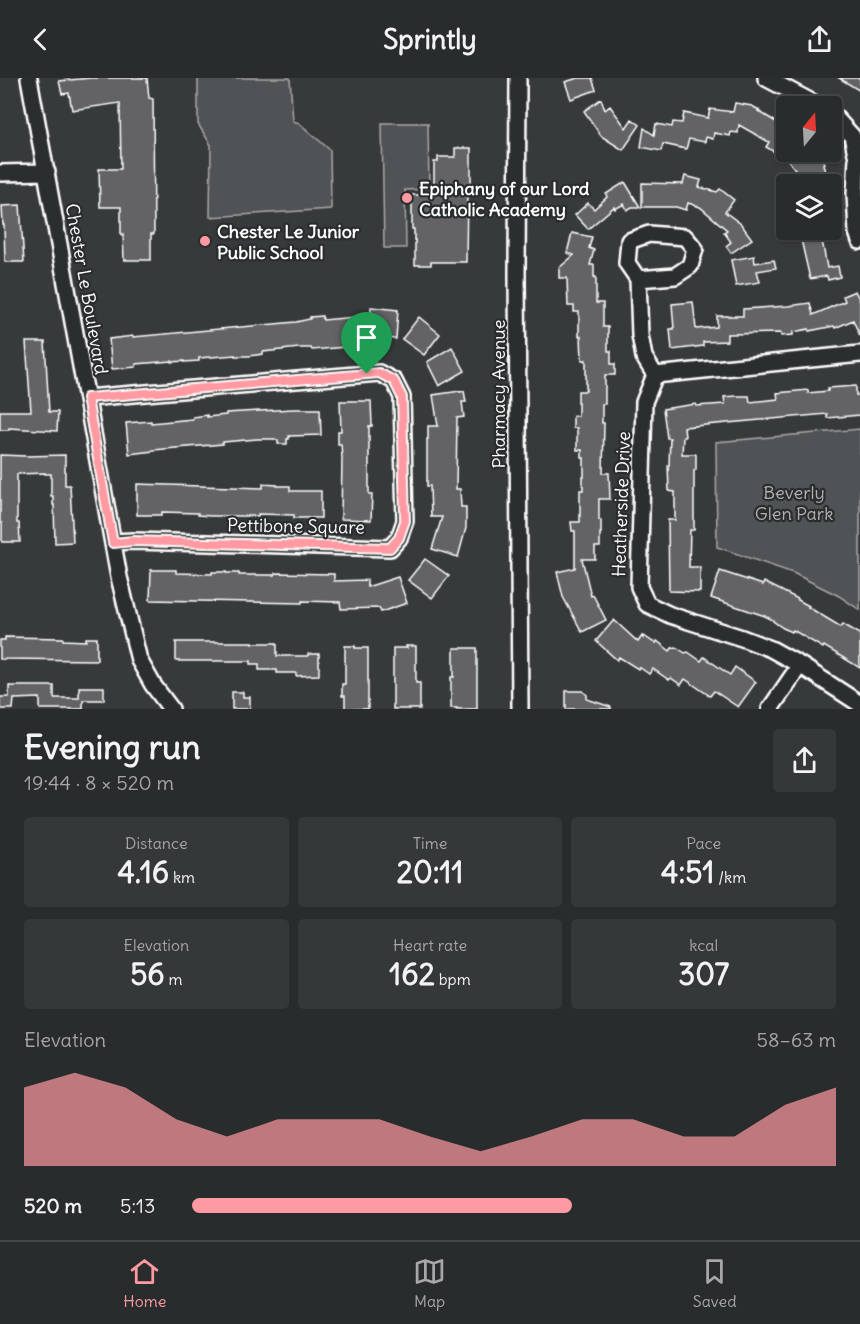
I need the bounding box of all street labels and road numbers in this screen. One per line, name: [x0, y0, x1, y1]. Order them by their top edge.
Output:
street label: Chester Le Boulevard: [61, 202, 113, 377]
street label: Pharmacy Avenue: [487, 320, 510, 468]
street label: Heatherside Drive: [607, 431, 635, 577]
street label: Pettibone Square: [227, 513, 365, 539]

